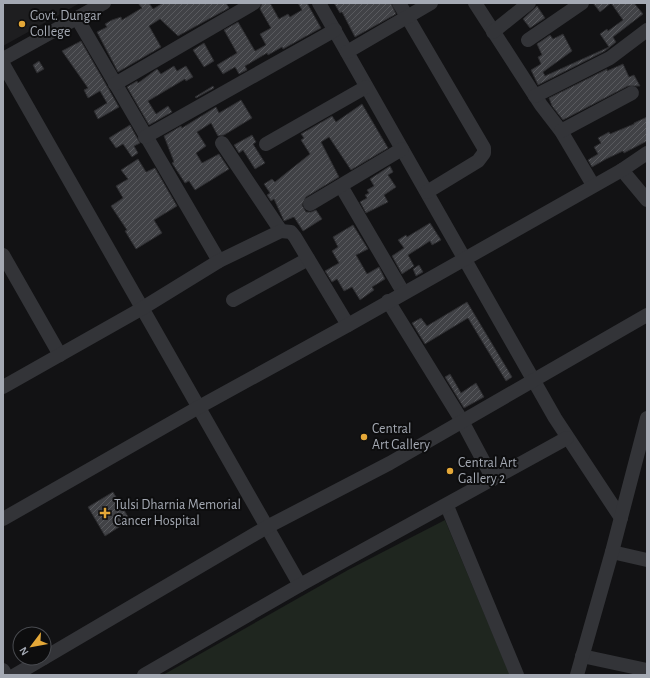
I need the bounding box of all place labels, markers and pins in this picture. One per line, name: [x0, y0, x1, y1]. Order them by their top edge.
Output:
place label: Govt. Dungar College: [30, 9, 101, 39]
marker: Govt. Dungar College: [17, 19, 27, 29]
place label: Central Art Gallery: [372, 422, 430, 452]
marker: Central Art Gallery: [359, 432, 369, 442]
place label: Central Art Gallery 2: [458, 456, 517, 486]
marker: Central Art Gallery 2: [445, 466, 455, 476]
place label: Tulsi Dharnia Memorial Cancer Hospital: [114, 498, 241, 528]
marker: Tulsi Dharnia Memorial Cancer Hospital: [99, 507, 111, 519]

